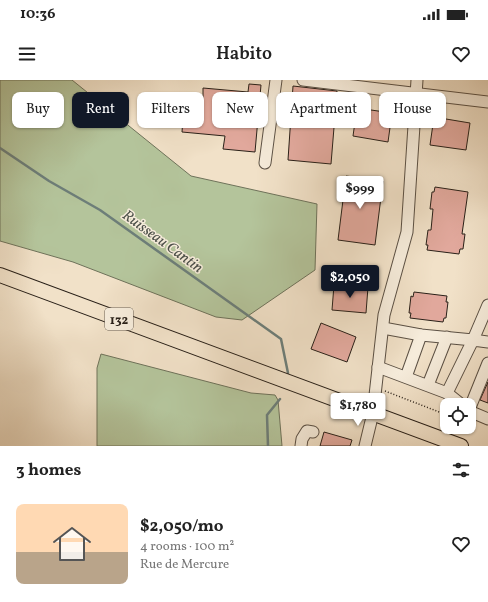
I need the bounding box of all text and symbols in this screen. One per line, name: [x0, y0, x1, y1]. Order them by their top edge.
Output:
text: 10:36: [20, 4, 55, 25]
text: Habito: [216, 42, 272, 67]
icon: menu: [16, 43, 38, 65]
icon: heart: [450, 43, 472, 65]
chip: Buy: [12, 92, 64, 128]
chip: Rent: [72, 92, 129, 128]
chip: Filters: [137, 92, 204, 128]
chip: New: [212, 92, 268, 128]
chip: Apartment: [276, 92, 371, 128]
chip: House: [379, 92, 446, 128]
pin: $999: [336, 176, 384, 210]
text: $999: [346, 180, 374, 198]
water label: Ruisseau Cantin: [117, 206, 207, 279]
pin: $2,050: [317, 265, 383, 299]
text: $2,050: [330, 269, 370, 287]
road number: 132: [105, 308, 133, 330]
pin: $1,780: [325, 393, 391, 427]
text: $1,780: [340, 397, 376, 415]
map controls: [440, 398, 476, 434]
button: locate: [440, 398, 476, 434]
text: 3 homes: [16, 459, 81, 482]
icon: filters: [450, 459, 472, 481]
text: $2,050/mo: [140, 515, 224, 538]
icon: home: [48, 520, 96, 568]
icon: heart: [450, 533, 472, 555]
text: 4 rooms · 100 m²: [140, 538, 234, 556]
text: Rue de Mercure: [140, 556, 229, 574]

